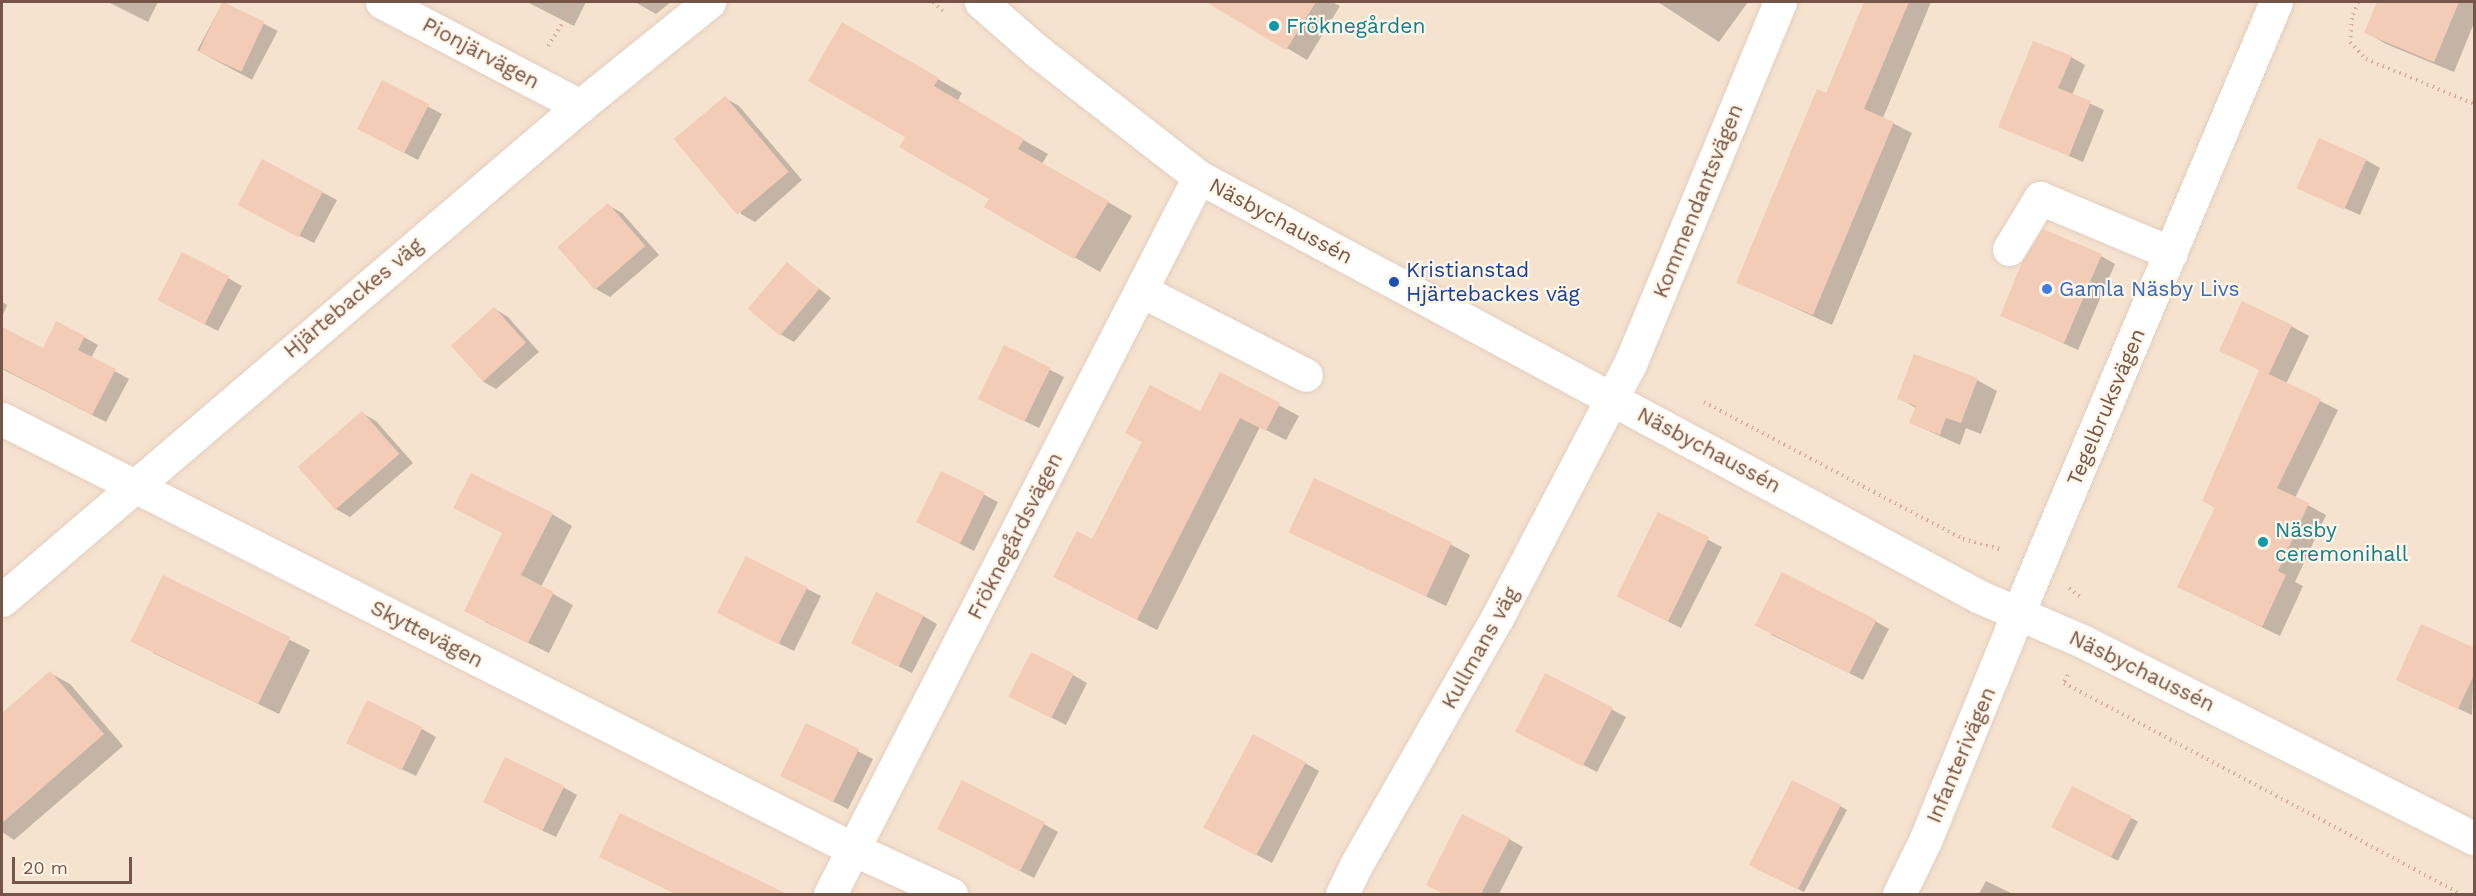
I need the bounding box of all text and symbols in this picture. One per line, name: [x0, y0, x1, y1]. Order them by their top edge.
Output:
street label: Pionjärvägen: [418, 12, 544, 94]
place label: Fröknegården: [1286, 13, 1425, 39]
marker: Fröknegården: [1267, 19, 1281, 33]
street label: Kommendantsvägen: [1648, 100, 1748, 302]
street label: Näsbychaussén: [1205, 173, 1357, 269]
street label: Hjärtebackes väg: [278, 232, 428, 364]
place label: Kristianstad Hjärtebackes väg: [1406, 257, 1580, 307]
marker: Kristianstad Hjärtebackes väg: [1387, 275, 1401, 289]
place label: Gamla Näsby Livs: [2059, 276, 2241, 302]
marker: Gamla Näsby Livs: [2040, 282, 2054, 296]
street label: Tegelbruksvägen: [2062, 325, 2150, 489]
street label: Näsbychaussén: [1633, 402, 1785, 498]
street label: Fröknegårdsvägen: [962, 448, 1068, 624]
place label: Näsby ceremonihall: [2275, 517, 2408, 567]
marker: Näsby ceremonihall: [2256, 535, 2270, 549]
street label: Kullmans väg: [1436, 582, 1524, 714]
street label: Skyttevägen: [366, 595, 488, 673]
street label: Näsbychaussén: [2065, 625, 2219, 717]
street label: Infanterivägen: [1921, 683, 2001, 827]
scale bar: [15, 845, 135, 883]
text: 20 m: [23, 857, 68, 878]

